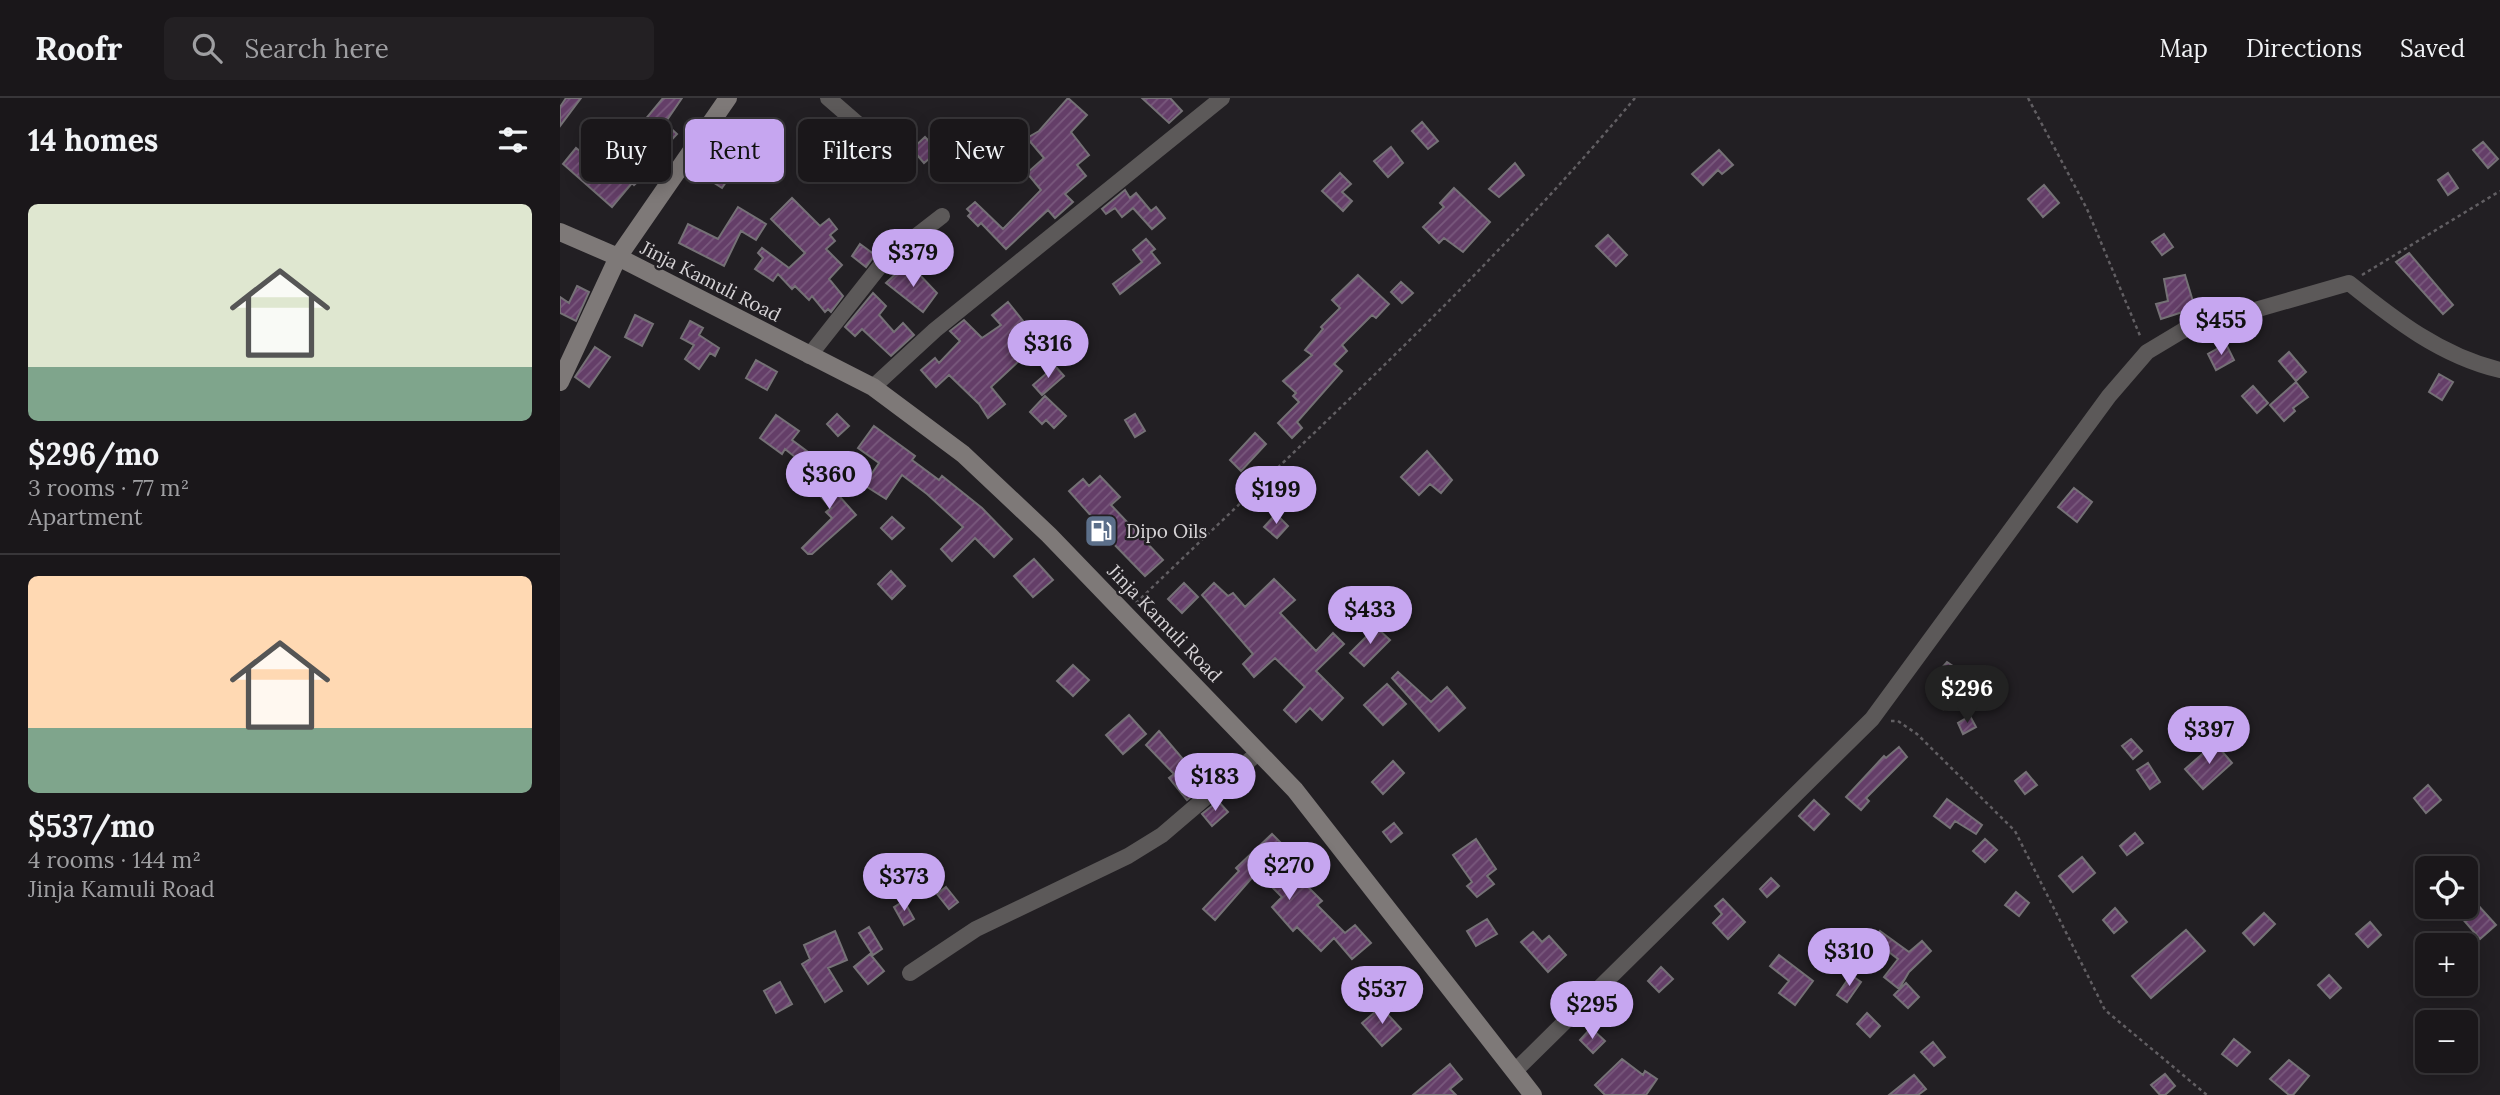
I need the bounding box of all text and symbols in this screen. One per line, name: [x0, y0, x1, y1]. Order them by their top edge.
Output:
search box: [164, 17, 654, 80]
text: Roofr: [35, 27, 122, 69]
icon: search: [188, 29, 226, 67]
text: Search here: [244, 32, 389, 65]
text: Map: [2159, 33, 2208, 64]
text: Directions: [2246, 33, 2362, 64]
text: Saved: [2400, 33, 2465, 64]
chip: Buy: [581, 119, 671, 182]
chip: Rent: [685, 119, 784, 182]
chip: Filters: [798, 119, 916, 182]
chip: New: [930, 119, 1028, 182]
text: 14 homes: [28, 121, 158, 159]
icon: filters: [494, 121, 532, 159]
pin: $379: [872, 230, 954, 289]
street label: Jinja Kamuli Road: [636, 235, 785, 327]
text: $379: [888, 237, 938, 266]
icon: home: [217, 250, 343, 376]
pin: $455: [2180, 298, 2262, 357]
text: $455: [2196, 305, 2246, 334]
pin: $316: [1007, 320, 1089, 380]
text: $316: [1024, 328, 1072, 357]
text: $296/mo: [28, 435, 159, 473]
pin: $360: [788, 452, 870, 511]
text: $360: [802, 459, 856, 488]
pin: $199: [1235, 466, 1317, 526]
text: 3 rooms · 77 m²: [28, 473, 189, 502]
text: $199: [1251, 474, 1301, 503]
text: Apartment: [28, 502, 143, 531]
fuel station icon: Dipo Oils: [1082, 512, 1120, 550]
place label: Dipo Oils: [1126, 519, 1208, 543]
street label: Jinja Kamuli Road: [1102, 558, 1227, 687]
pin: $433: [1329, 587, 1411, 646]
text: $433: [1344, 594, 1396, 623]
icon: home: [217, 622, 343, 748]
pin: $296: [1926, 666, 2008, 725]
text: $296: [1941, 673, 1993, 702]
pin: $397: [2168, 706, 2250, 766]
text: $397: [2184, 714, 2234, 743]
pin: $183: [1174, 754, 1256, 813]
text: $183: [1191, 761, 1239, 790]
text: $537/mo: [28, 807, 155, 845]
pin: $270: [1248, 842, 1330, 902]
text: 4 rooms · 144 m²: [28, 845, 201, 874]
text: $270: [1263, 850, 1315, 879]
pin: $373: [863, 854, 945, 913]
map controls: [2415, 856, 2478, 1073]
button: locate: [2415, 856, 2478, 919]
text: $373: [879, 861, 929, 890]
text: Jinja Kamuli Road: [28, 874, 215, 903]
pin: $310: [1808, 928, 1890, 988]
button: +: [2415, 933, 2478, 996]
text: $310: [1824, 936, 1874, 965]
pin: $537: [1341, 967, 1423, 1026]
text: $537: [1357, 974, 1407, 1003]
pin: $295: [1551, 982, 1633, 1041]
text: $295: [1566, 989, 1618, 1018]
button: −: [2415, 1010, 2478, 1073]

